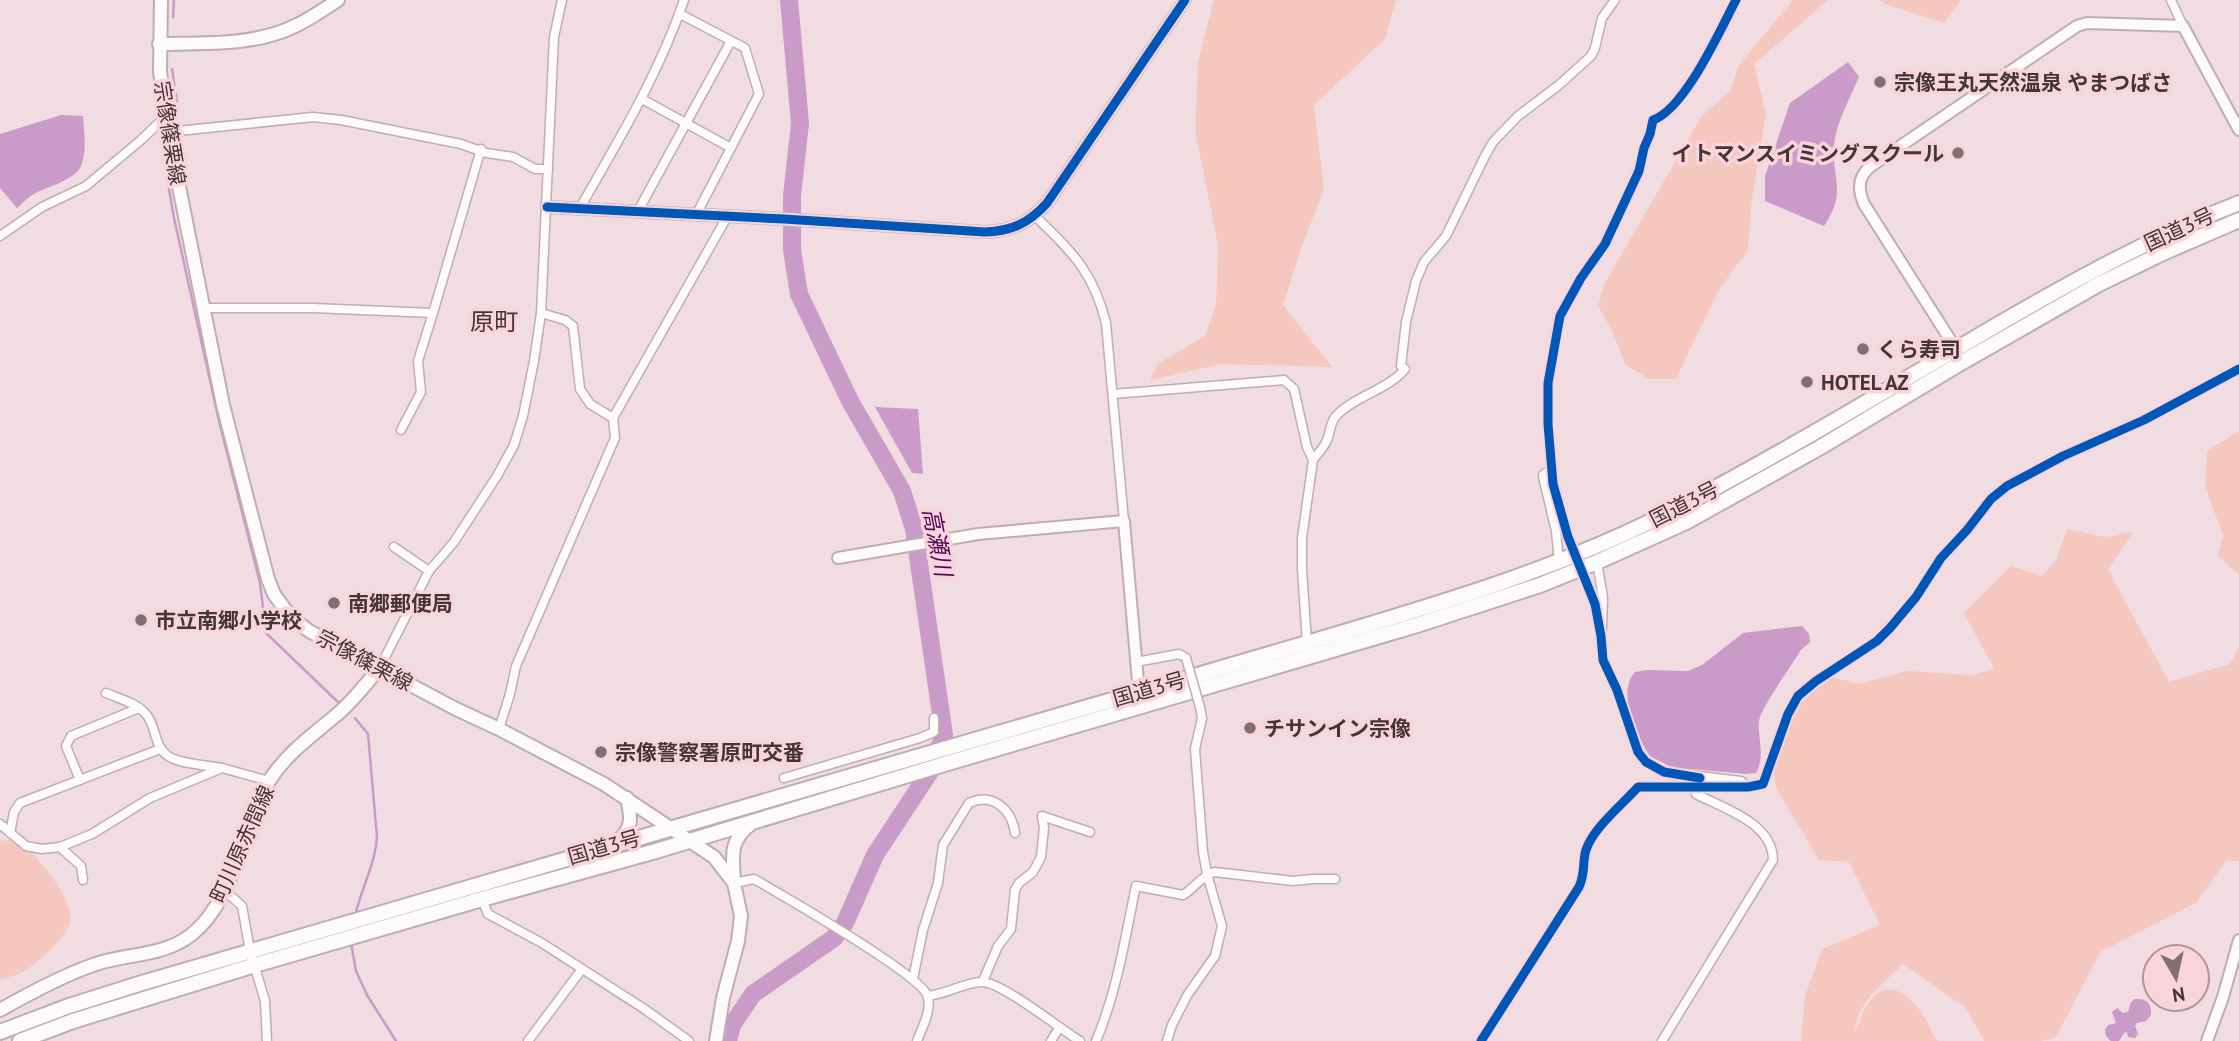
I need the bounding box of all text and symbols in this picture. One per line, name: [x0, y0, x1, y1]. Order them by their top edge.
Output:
place label: 宗像王丸天然温泉 やまつばさ: [1894, 69, 2172, 96]
marker: 宗像王丸天然温泉 やまつばさ: [1872, 74, 1888, 90]
street label: 宗像篠栗線: [148, 79, 192, 187]
place label: イトマンスイミングスクール: [1671, 140, 1944, 167]
marker: イトマンスイミングスクール: [1950, 145, 1966, 161]
street label: 国道3号: [2140, 201, 2218, 257]
district label: 原町: [470, 306, 518, 337]
place label: くら寿司: [1877, 336, 1961, 363]
marker: くら寿司: [1855, 341, 1871, 357]
place label: HOTEL AZ: [1821, 369, 1909, 396]
marker: HOTEL AZ: [1799, 374, 1815, 390]
street label: 国道3号: [1645, 475, 1723, 533]
water label: 高瀬川: [917, 505, 959, 582]
place label: 南郷郵便局: [348, 590, 453, 617]
marker: 南郷郵便局: [326, 595, 342, 611]
place label: 市立南郷小学校: [155, 607, 302, 634]
marker: 市立南郷小学校: [133, 612, 149, 628]
street label: 宗像篠栗線: [312, 623, 418, 697]
street label: 国道3号: [1109, 666, 1189, 712]
place label: チサンイン宗像: [1264, 715, 1411, 742]
marker: チサンイン宗像: [1242, 720, 1258, 736]
place label: 宗像警察署原町交番: [615, 739, 804, 766]
marker: 宗像警察署原町交番: [593, 744, 609, 760]
street label: 町川原赤間線: [204, 781, 280, 907]
street label: 国道3号: [564, 824, 644, 870]
north arrow: [2141, 943, 2211, 1013]
text: N: [2171, 982, 2187, 1008]

